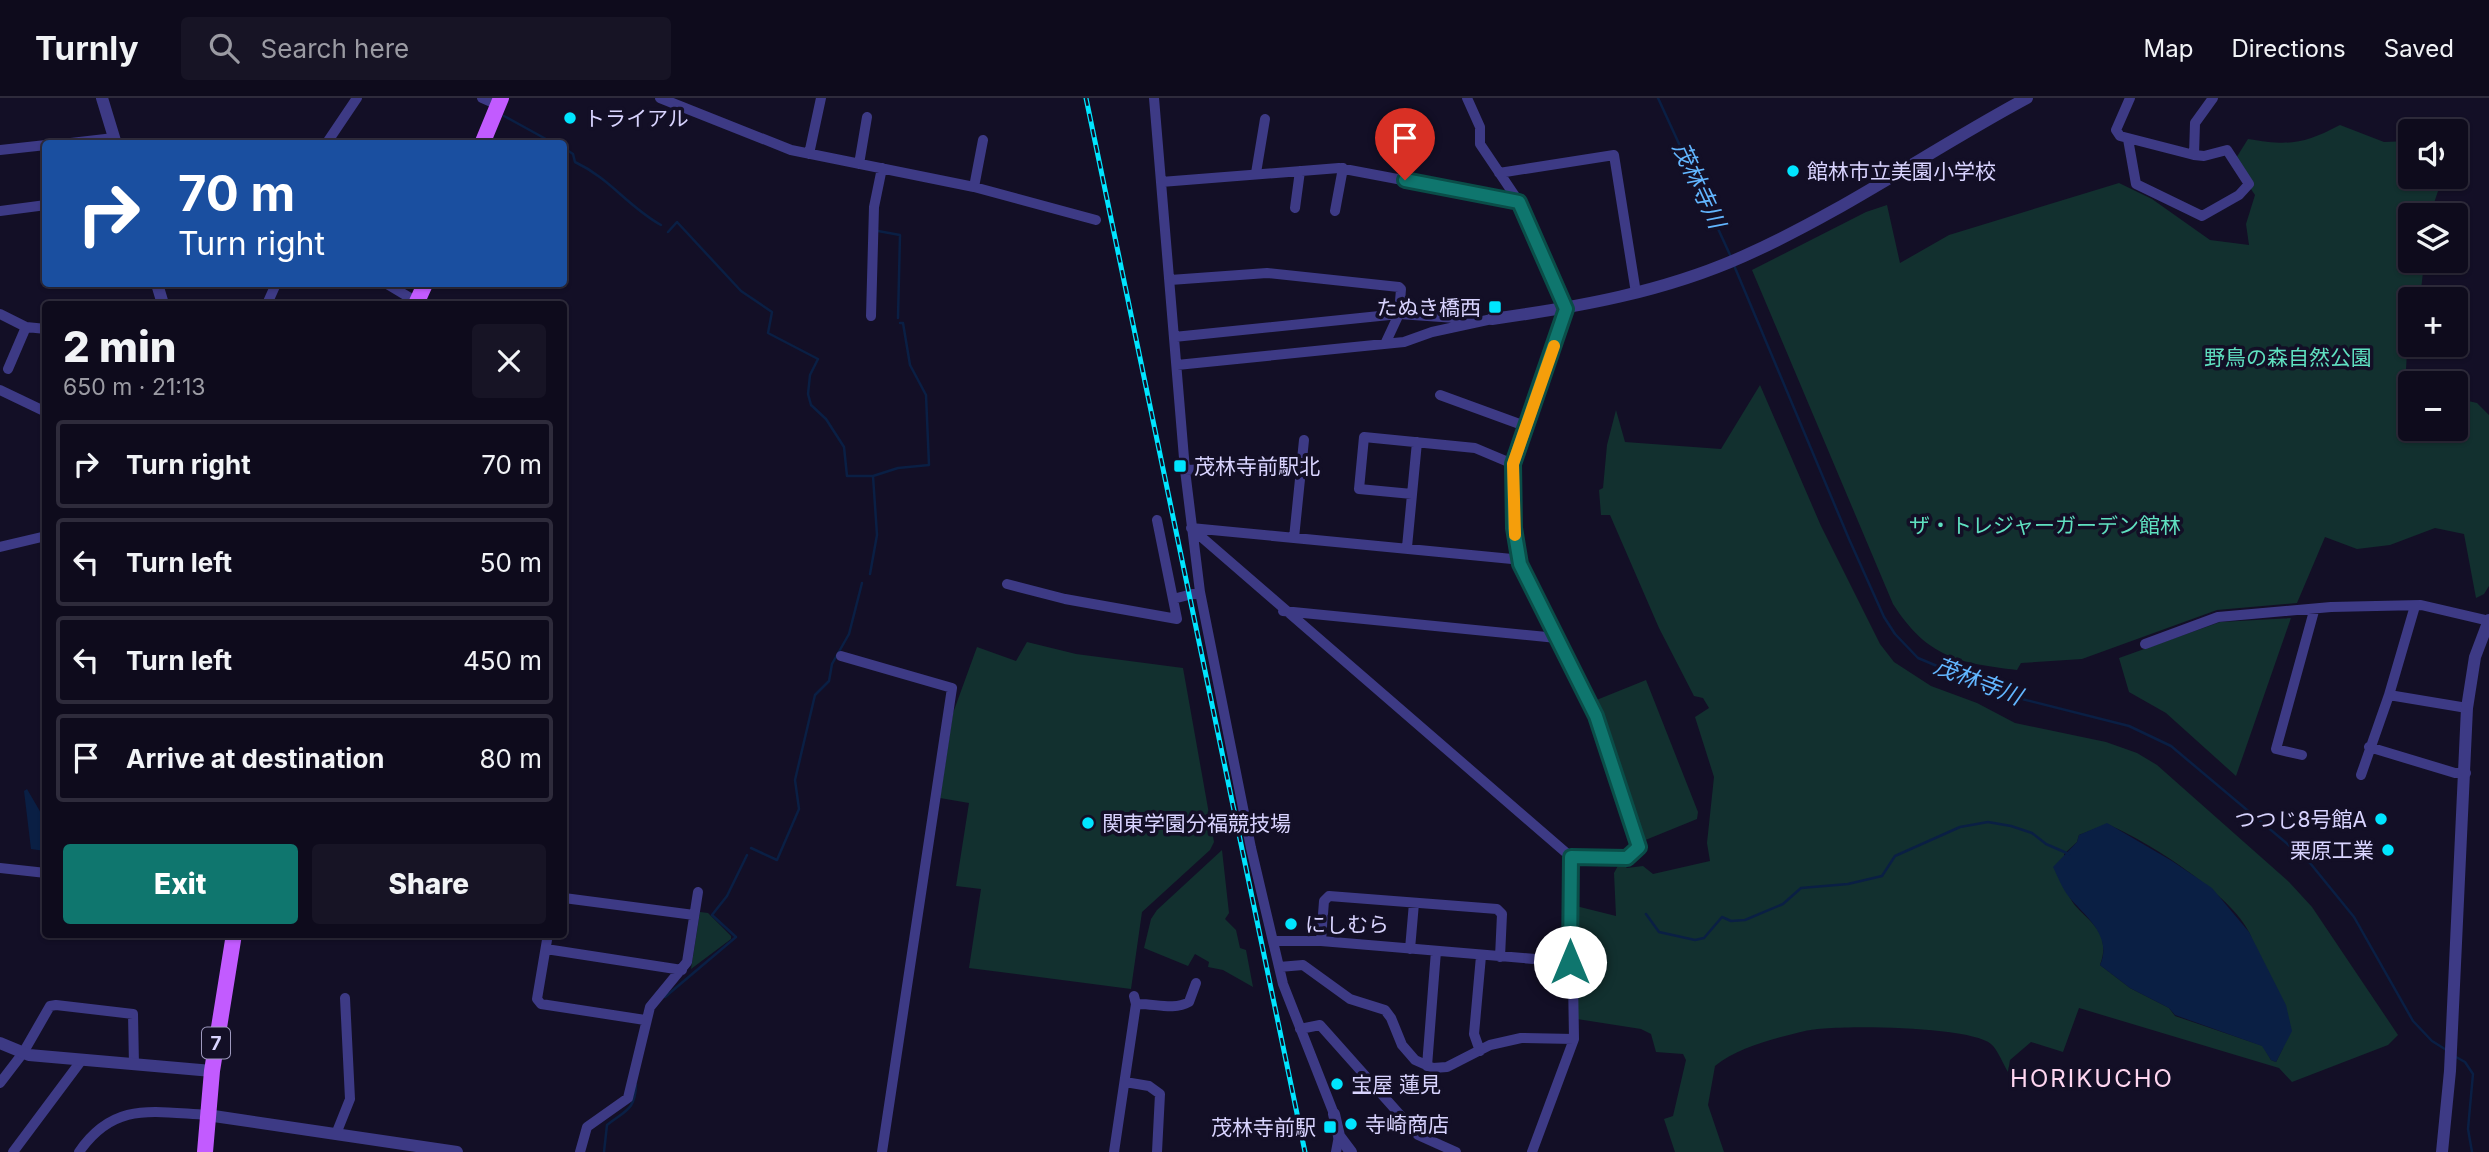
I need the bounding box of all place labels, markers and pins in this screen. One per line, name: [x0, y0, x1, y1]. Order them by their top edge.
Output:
place label: トライアル: [584, 106, 689, 131]
pin: [1375, 108, 1435, 180]
marker: トライアル: [562, 110, 578, 126]
place label: 館林市立美園小学校: [1807, 159, 1996, 184]
marker: 館林市立美園小学校: [1785, 163, 1801, 179]
place label: たぬき橋西: [1376, 295, 1481, 320]
marker: たぬき橋西: [1487, 299, 1503, 315]
place label: 茂林寺前駅北: [1194, 454, 1320, 479]
marker: 茂林寺前駅北: [1172, 458, 1188, 474]
place label: つつじ8号館A: [2235, 807, 2367, 832]
place label: 関東学園分福競技場: [1102, 811, 1291, 836]
marker: つつじ8号館A: [2373, 811, 2389, 827]
marker: 関東学園分福競技場: [1080, 815, 1096, 831]
place label: 栗原工業: [2290, 838, 2374, 863]
marker: 栗原工業: [2380, 842, 2396, 858]
place label: にしむら: [1305, 912, 1389, 937]
marker: にしむら: [1283, 916, 1299, 932]
place label: 宝屋 蓮見: [1351, 1072, 1441, 1097]
marker: 宝屋 蓮見: [1329, 1076, 1345, 1092]
place label: 寺崎商店: [1365, 1112, 1449, 1137]
place label: 茂林寺前駅: [1211, 1115, 1316, 1140]
marker: 寺崎商店: [1343, 1116, 1359, 1132]
marker: 茂林寺前駅: [1322, 1119, 1338, 1135]

